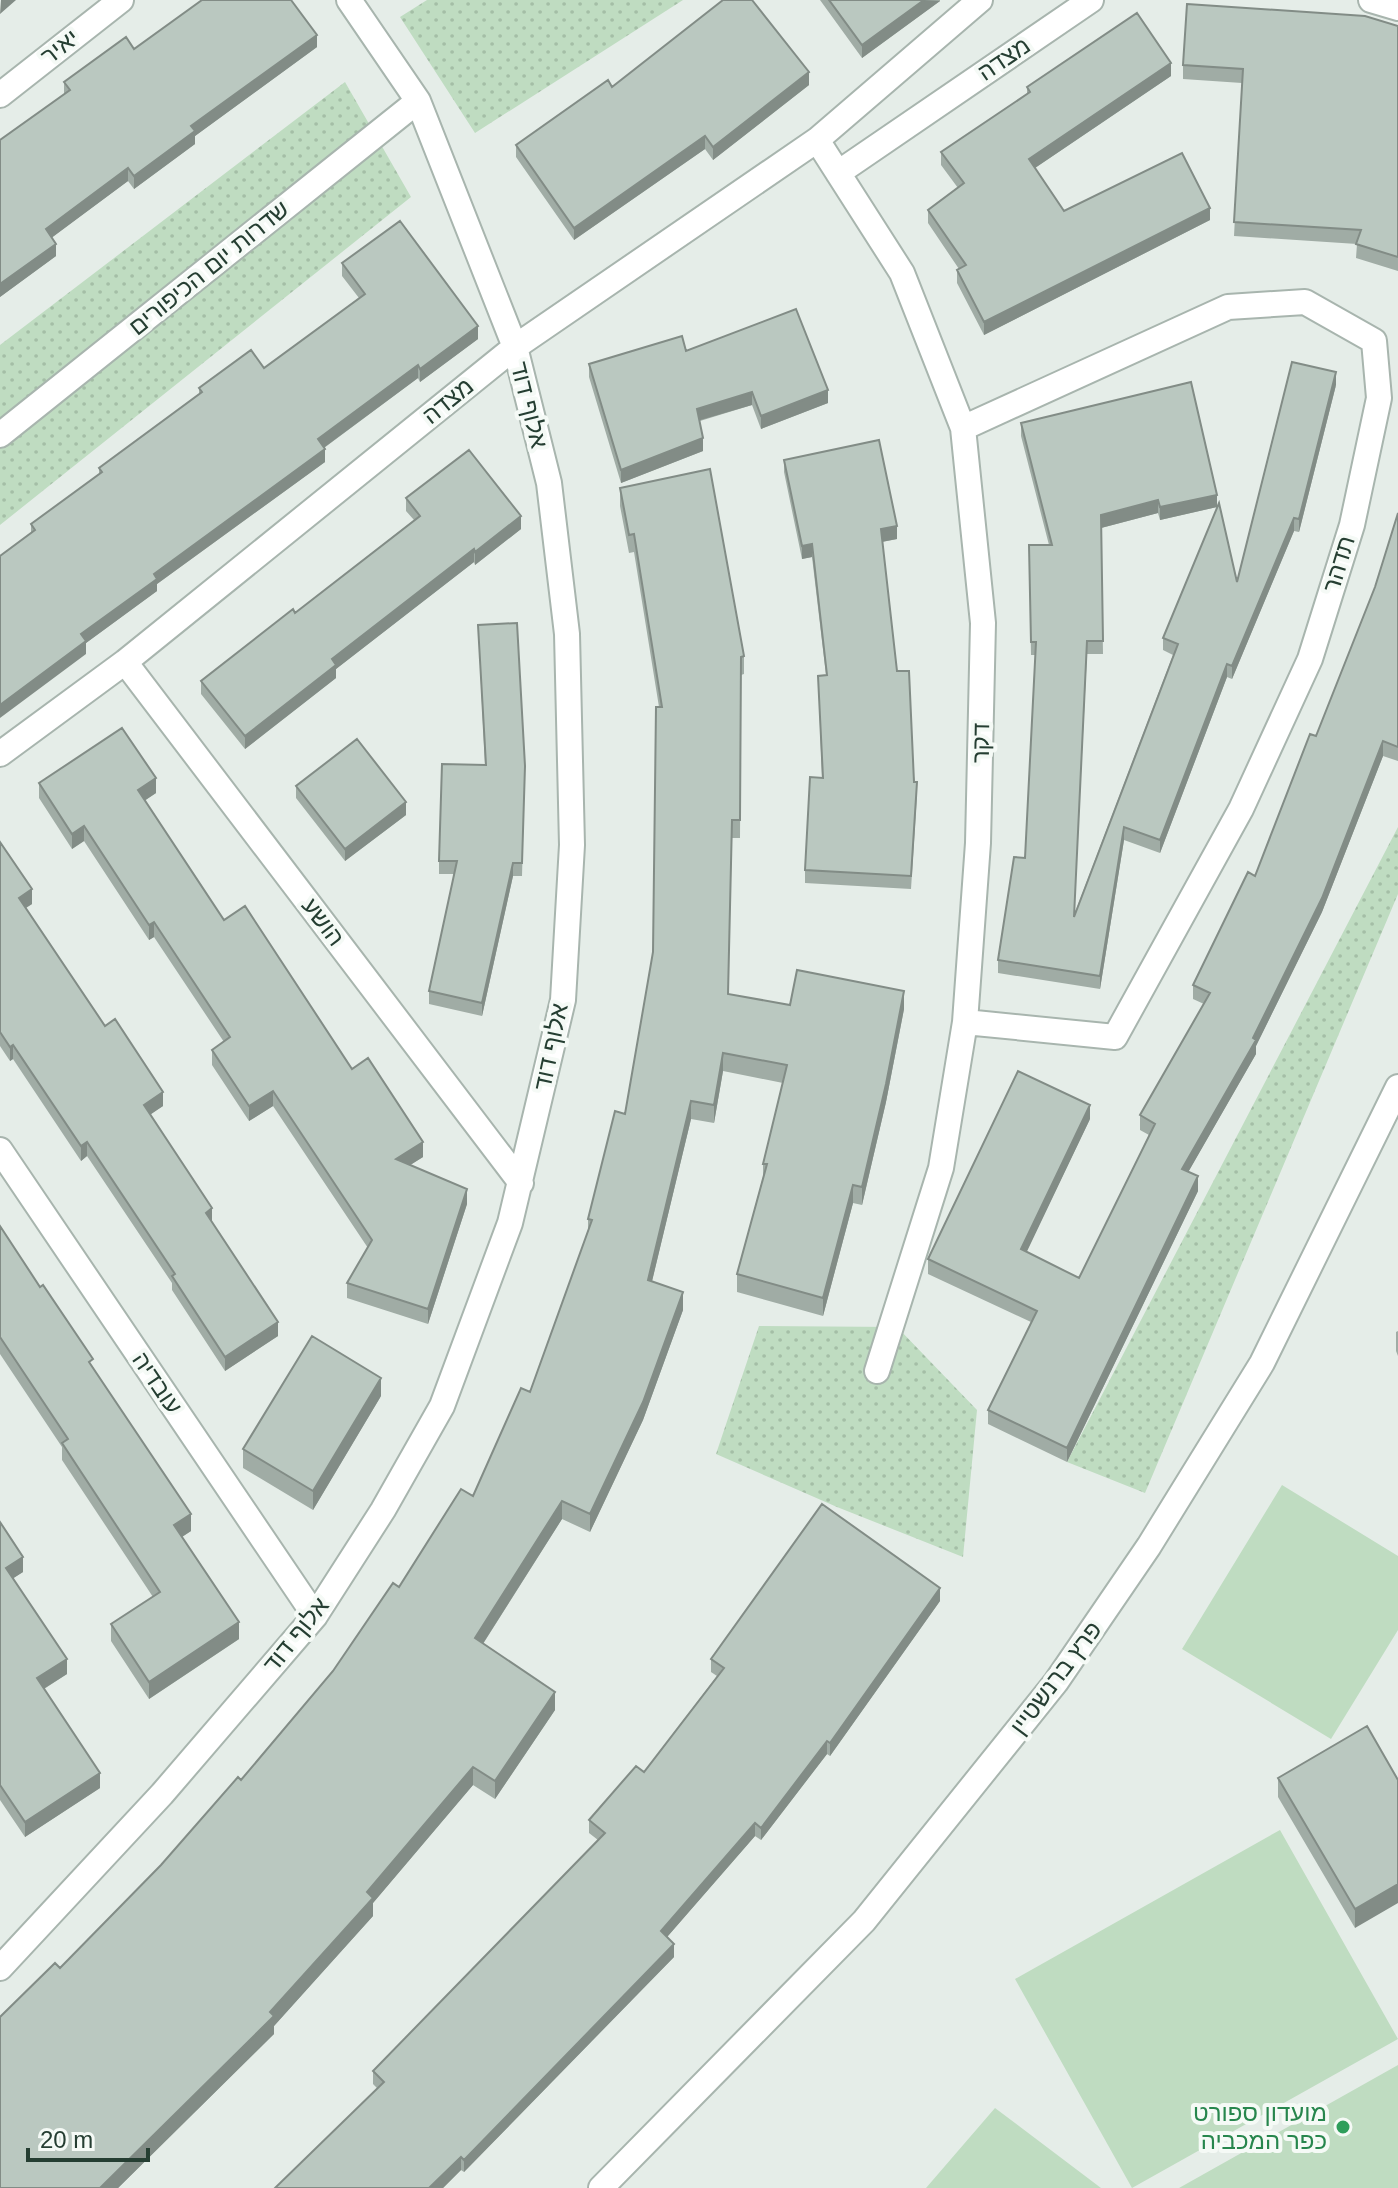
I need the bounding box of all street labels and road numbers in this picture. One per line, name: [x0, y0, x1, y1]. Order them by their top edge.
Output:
street label: יאיר: [35, 24, 84, 70]
street label: מצדה: [972, 31, 1035, 86]
street label: שדרות יום הכיפורים: [123, 195, 294, 340]
street label: אלוף דוד: [506, 359, 553, 451]
street label: מצדה: [417, 372, 478, 429]
street label: תדהר: [1317, 533, 1360, 595]
street label: דקר: [967, 723, 994, 763]
street label: הושע: [297, 892, 350, 951]
street label: אלוף דוד: [528, 1001, 573, 1093]
street label: עובדיה: [127, 1347, 188, 1419]
street label: אלוף דוד: [257, 1592, 334, 1677]
street label: פרץ ברנשטיין: [1004, 1616, 1107, 1739]

